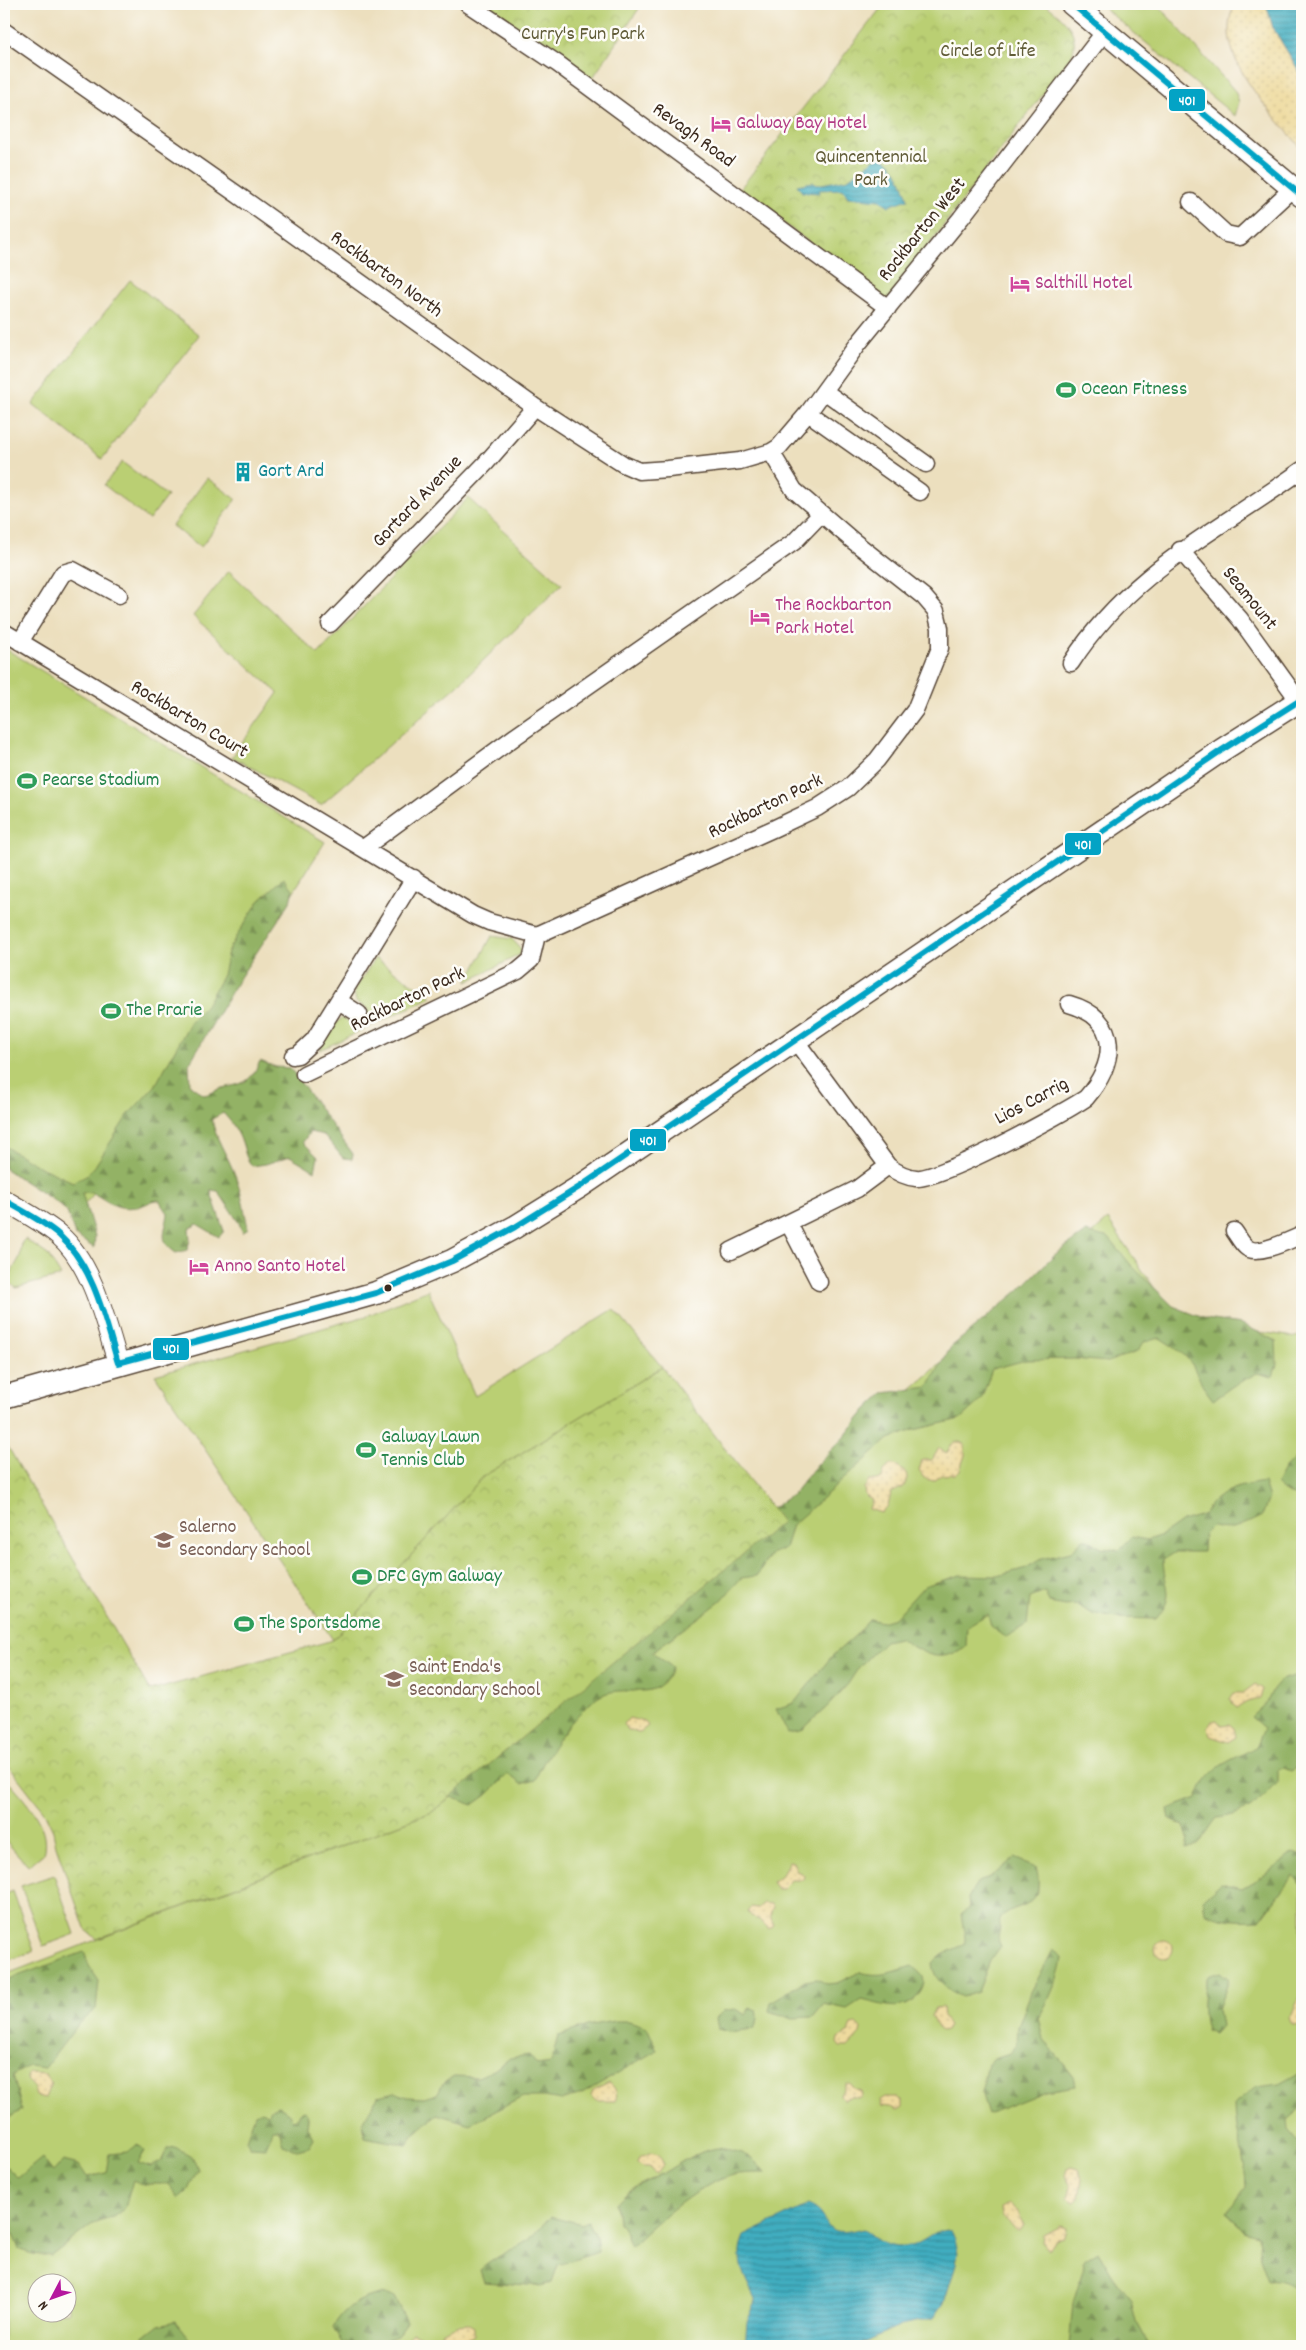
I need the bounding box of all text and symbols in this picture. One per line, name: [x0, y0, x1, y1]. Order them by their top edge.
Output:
park label: Curry's Fun Park: [521, 21, 645, 49]
park label: Circle of Life: [940, 38, 1036, 66]
line badge: 401: [1168, 88, 1206, 112]
text: 401: [1179, 92, 1195, 112]
street label: Revagh Road: [646, 96, 740, 176]
place label: Galway Bay Hotel: [736, 110, 867, 138]
hotel icon: Galway Bay Hotel: [710, 113, 732, 135]
park label: Quincentennial Park: [815, 144, 927, 195]
street label: Rockbarton West: [872, 172, 974, 288]
street label: Rockbarton North: [324, 225, 448, 325]
place label: Salthill Hotel: [1035, 270, 1133, 298]
hotel icon: Salthill Hotel: [1009, 273, 1031, 295]
place label: Ocean Fitness: [1081, 376, 1187, 404]
sports icon: Ocean Fitness: [1055, 379, 1077, 401]
street label: Gortard Avenue: [366, 449, 470, 555]
place label: Gort Ard: [258, 458, 324, 486]
building icon: Gort Ard: [232, 461, 254, 483]
street label: Seamount: [1215, 561, 1283, 637]
place label: The Rockbarton Park Hotel: [775, 592, 891, 643]
hotel icon: The Rockbarton Park Hotel: [749, 606, 771, 628]
street label: Rockbarton Court: [125, 674, 253, 766]
place label: Pearse Stadium: [42, 767, 159, 795]
street label: Rockbarton Park: [704, 767, 828, 847]
sports icon: Pearse Stadium: [16, 770, 38, 792]
line badge: 401: [1064, 832, 1102, 856]
text: 401: [1075, 836, 1091, 856]
street label: Rockbarton Park: [346, 960, 470, 1040]
place label: The Prarie: [126, 997, 202, 1025]
sports icon: The Prarie: [100, 1000, 122, 1022]
street label: Lios Carrig: [990, 1071, 1074, 1133]
line badge: 401: [629, 1128, 667, 1152]
text: 401: [640, 1132, 656, 1152]
place label: Anno Santo Hotel: [214, 1253, 345, 1281]
hotel icon: Anno Santo Hotel: [188, 1256, 210, 1278]
unlabelled marker: [383, 1283, 393, 1293]
line badge: 401: [152, 1337, 190, 1361]
text: 401: [163, 1340, 179, 1360]
place label: Galway Lawn Tennis Club: [381, 1424, 480, 1475]
sports icon: Galway Lawn Tennis Club: [355, 1439, 377, 1461]
place label: Salerno Secondary School: [179, 1514, 310, 1565]
school or university icon: Salerno Secondary School: [153, 1529, 175, 1551]
place label: DFC Gym Galway: [377, 1563, 503, 1591]
sports icon: DFC Gym Galway: [351, 1566, 373, 1588]
place label: The Sportsdome: [259, 1610, 381, 1638]
sports icon: The Sportsdome: [233, 1613, 255, 1635]
place label: Saint Enda's Secondary School: [409, 1654, 540, 1705]
school or university icon: Saint Enda's Secondary School: [383, 1668, 405, 1690]
north arrow: [28, 2272, 78, 2322]
text: N: [34, 2296, 54, 2314]

